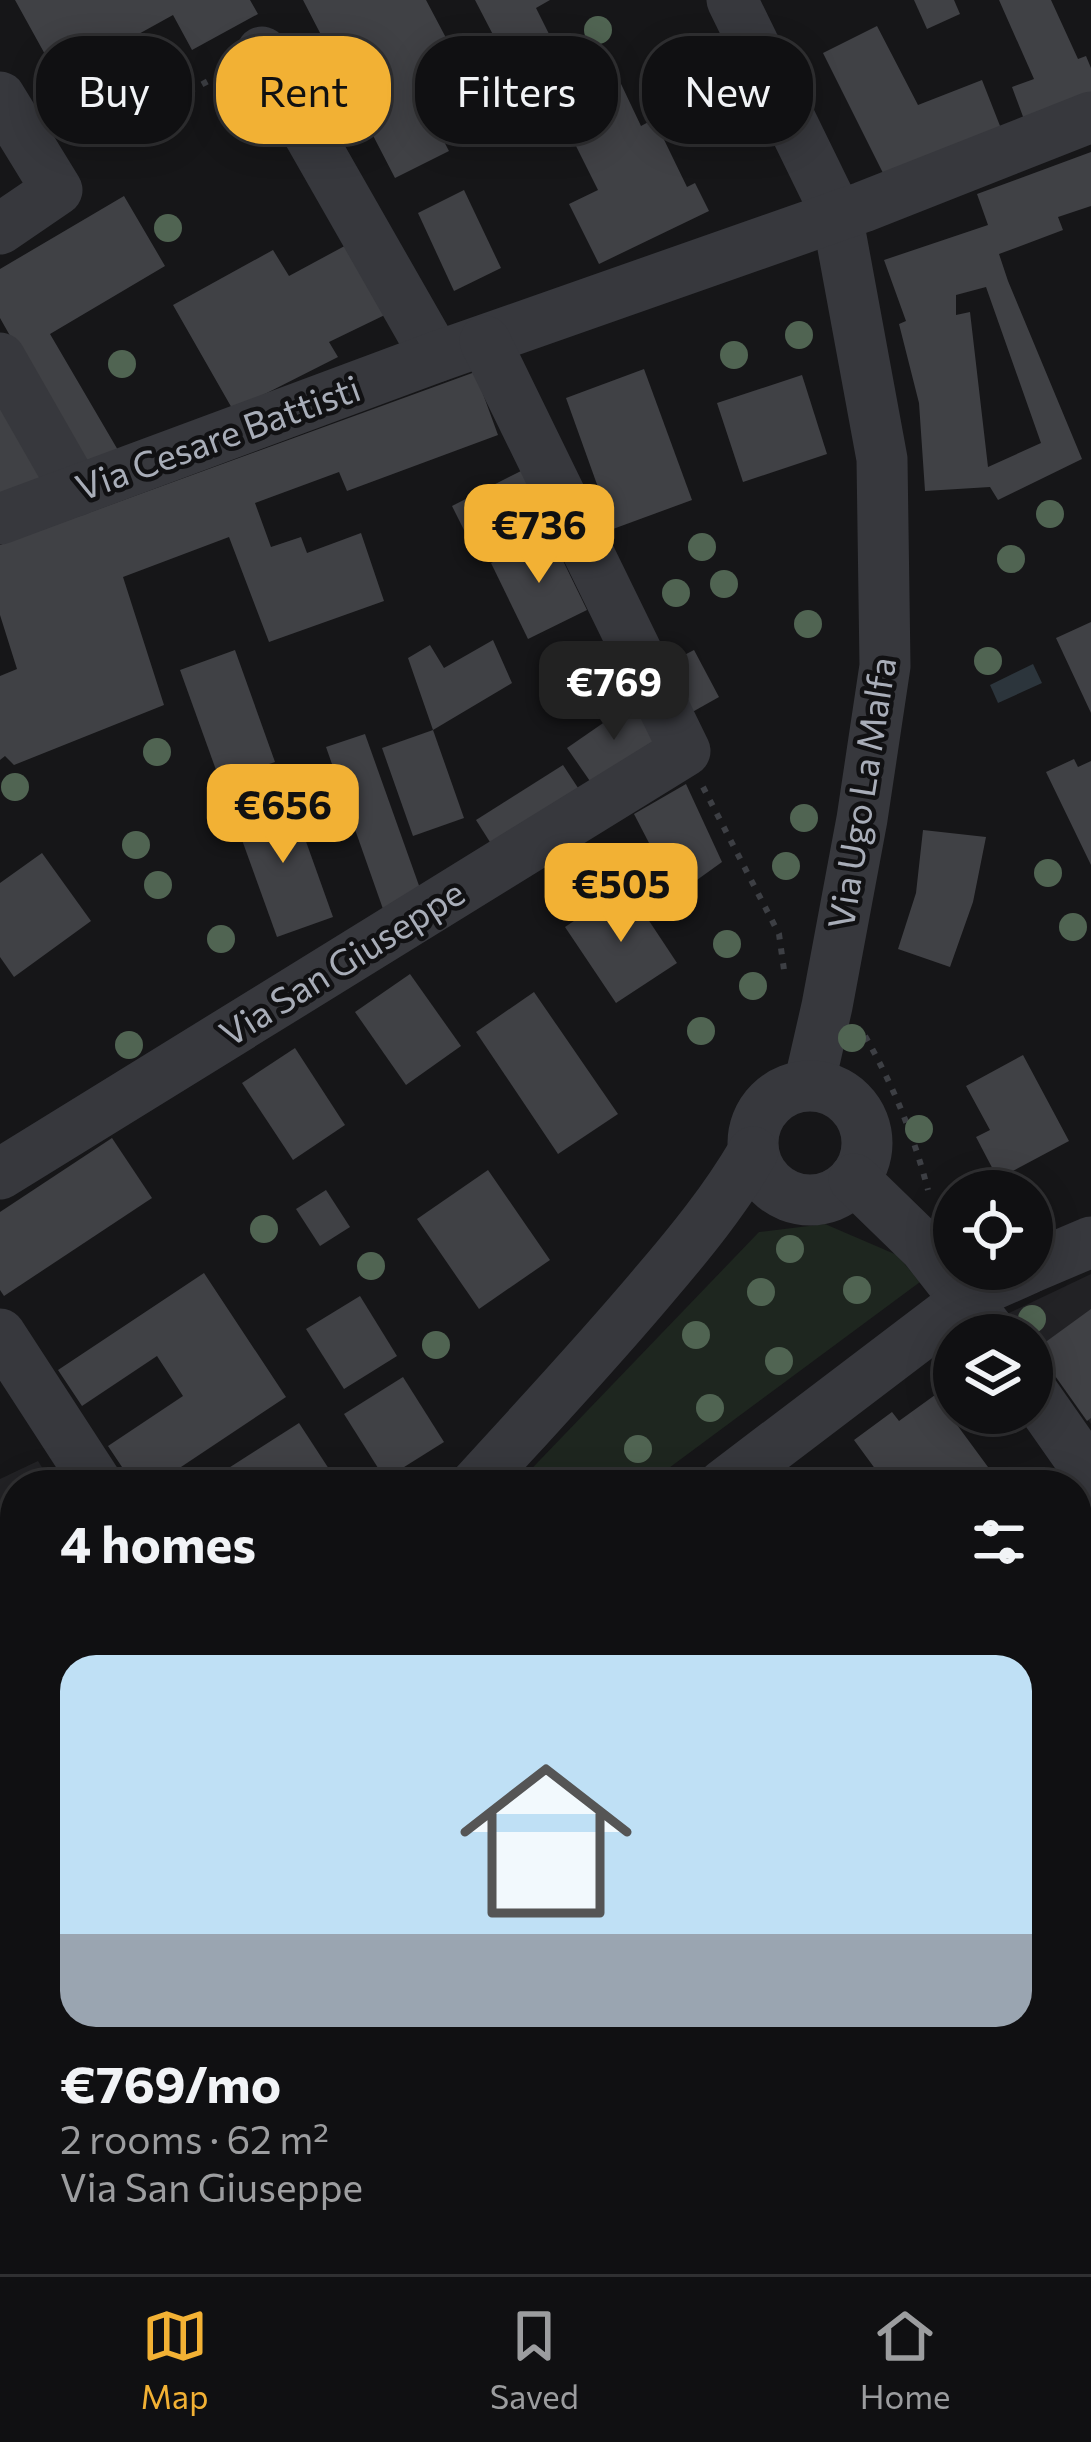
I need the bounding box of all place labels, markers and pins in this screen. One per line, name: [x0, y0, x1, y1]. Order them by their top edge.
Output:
pin: €736: [468, 484, 610, 586]
pin: €769: [543, 641, 685, 743]
pin: €656: [212, 764, 354, 866]
pin: €505: [550, 843, 692, 945]

